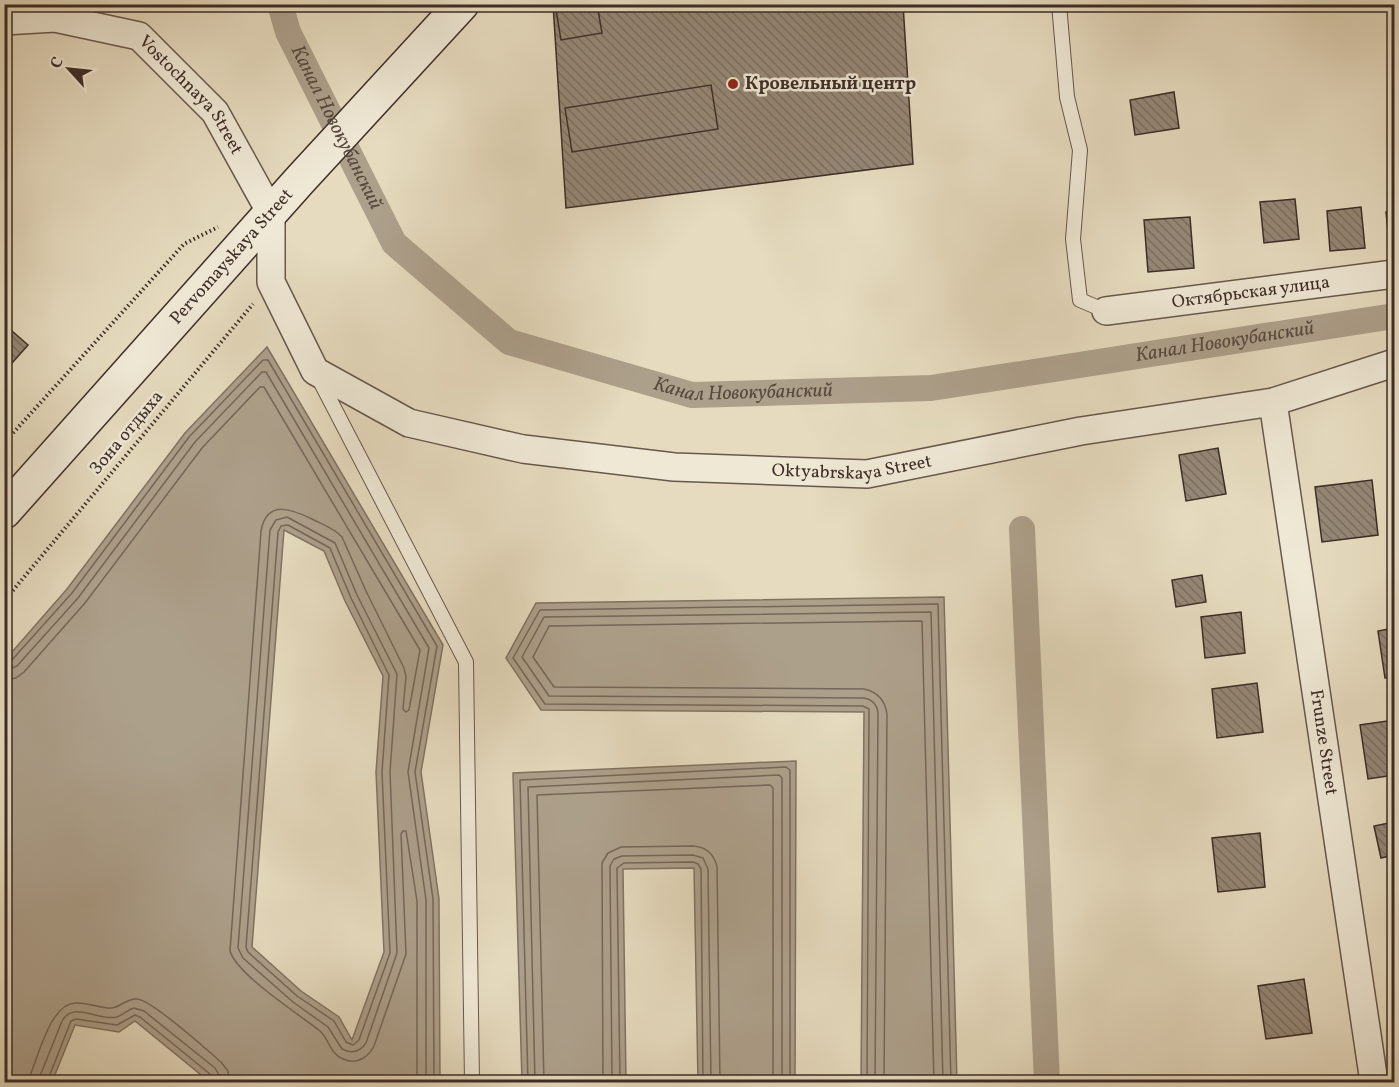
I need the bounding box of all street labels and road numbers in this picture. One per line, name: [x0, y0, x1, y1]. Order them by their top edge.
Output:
street label: Vostochnaya Street: [133, 30, 249, 159]
street label: Pervomayskaya Street: [164, 183, 299, 330]
street label: Октябрьская улица: [1170, 270, 1331, 315]
street label: Зона отдыха: [84, 385, 170, 481]
street label: Oktyabrskaya Street: [771, 449, 934, 487]
street label: Frunze Street: [1303, 688, 1344, 797]

